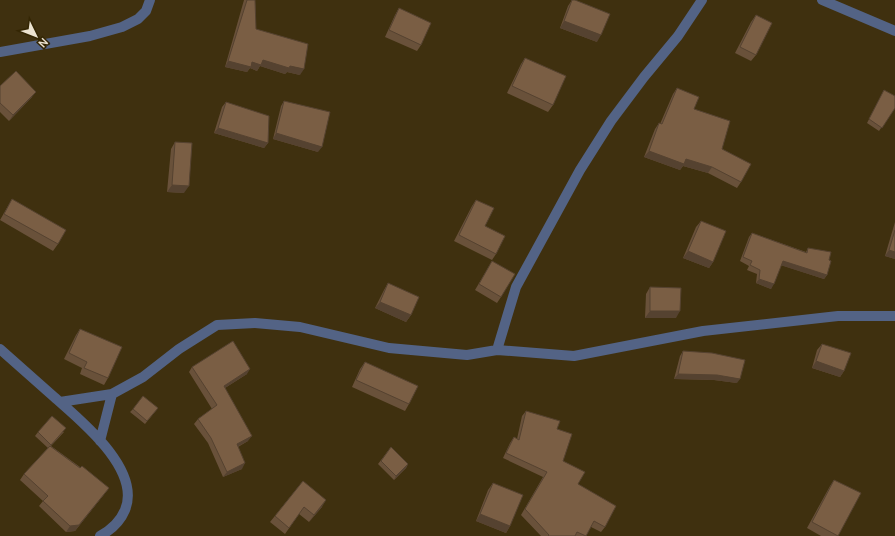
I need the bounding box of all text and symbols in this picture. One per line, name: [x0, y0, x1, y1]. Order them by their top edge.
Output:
north arrow: [16, 16, 56, 56]
text: N: [35, 35, 52, 51]

